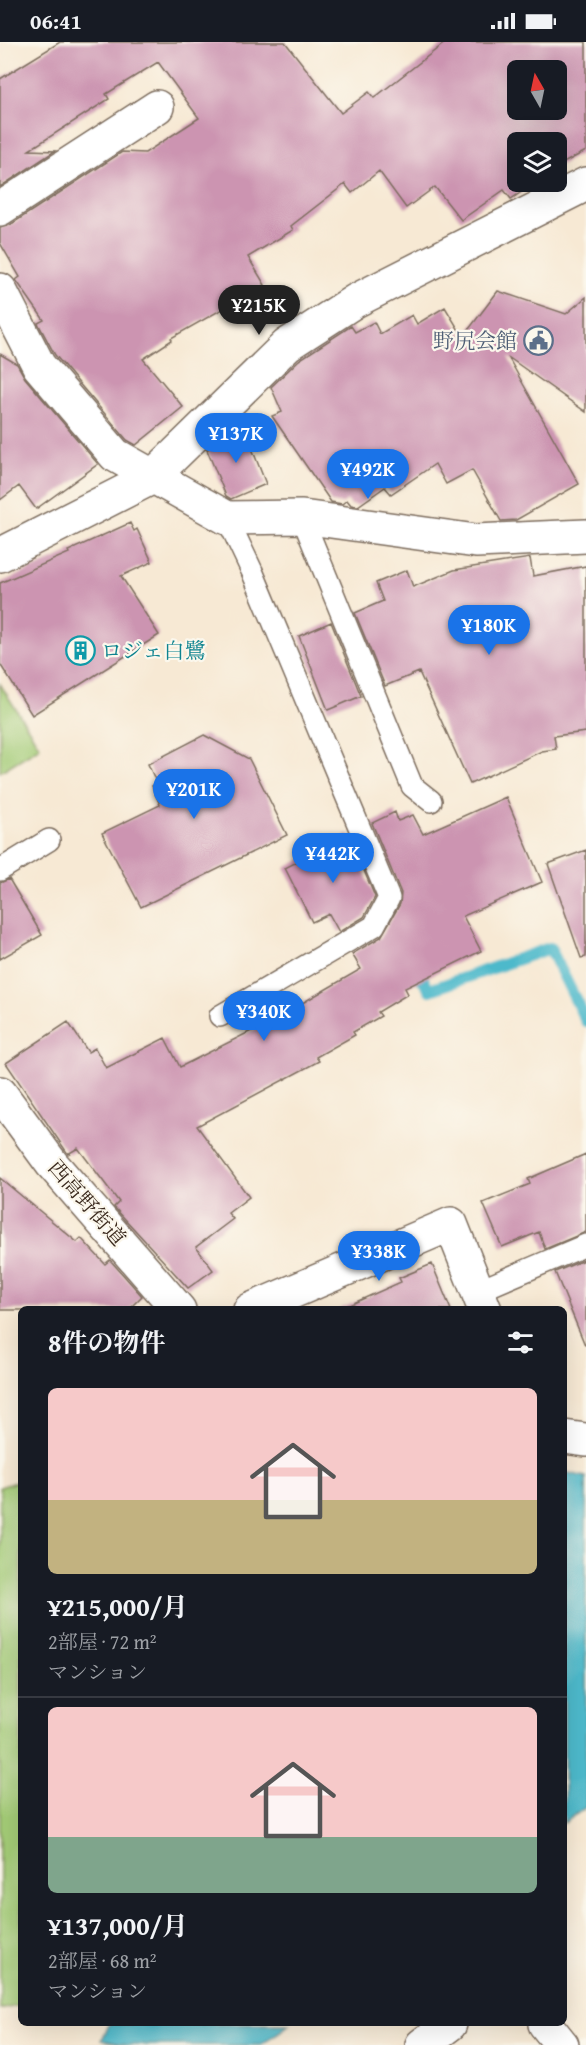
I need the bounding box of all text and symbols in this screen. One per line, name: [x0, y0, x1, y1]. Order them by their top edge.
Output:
text: 06:41: [30, 5, 82, 37]
north arrow: [507, 60, 567, 120]
map controls: [507, 60, 567, 192]
button: layers: [507, 132, 567, 192]
pin: ¥215K: [217, 285, 301, 336]
text: ¥215K: [232, 290, 286, 319]
place label: 野尻会館: [433, 325, 517, 356]
public building icon: 野尻会館: [522, 325, 554, 357]
pin: ¥137K: [194, 413, 278, 464]
text: ¥137K: [209, 418, 263, 447]
pin: ¥492K: [326, 449, 410, 500]
text: ¥492K: [341, 454, 395, 483]
pin: ¥180K: [447, 605, 531, 656]
text: ¥180K: [462, 610, 516, 639]
building icon: ロジェ白鷺: [64, 635, 96, 667]
place label: ロジェ白鷺: [101, 635, 206, 666]
pin: ¥201K: [152, 769, 236, 820]
text: ¥201K: [167, 774, 221, 803]
pin: ¥442K: [291, 833, 375, 884]
text: ¥442K: [306, 838, 360, 867]
pin: ¥340K: [222, 991, 306, 1042]
text: ¥340K: [237, 996, 291, 1025]
street label: 西高野街道: [41, 1153, 134, 1252]
pin: ¥338K: [337, 1231, 421, 1282]
text: ¥338K: [352, 1236, 406, 1265]
text: 8件の物件: [48, 1323, 165, 1362]
icon: filters: [504, 1326, 537, 1359]
icon: home: [239, 1427, 347, 1535]
text: ¥215,000/月: [48, 1587, 188, 1626]
text: 2部屋 · 72 m²: [48, 1627, 157, 1656]
text: マンション: [48, 1657, 147, 1686]
icon: home: [239, 1746, 347, 1854]
text: ¥137,000/月: [48, 1906, 188, 1945]
text: 2部屋 · 68 m²: [48, 1946, 157, 1975]
text: マンション: [48, 1976, 147, 2005]

